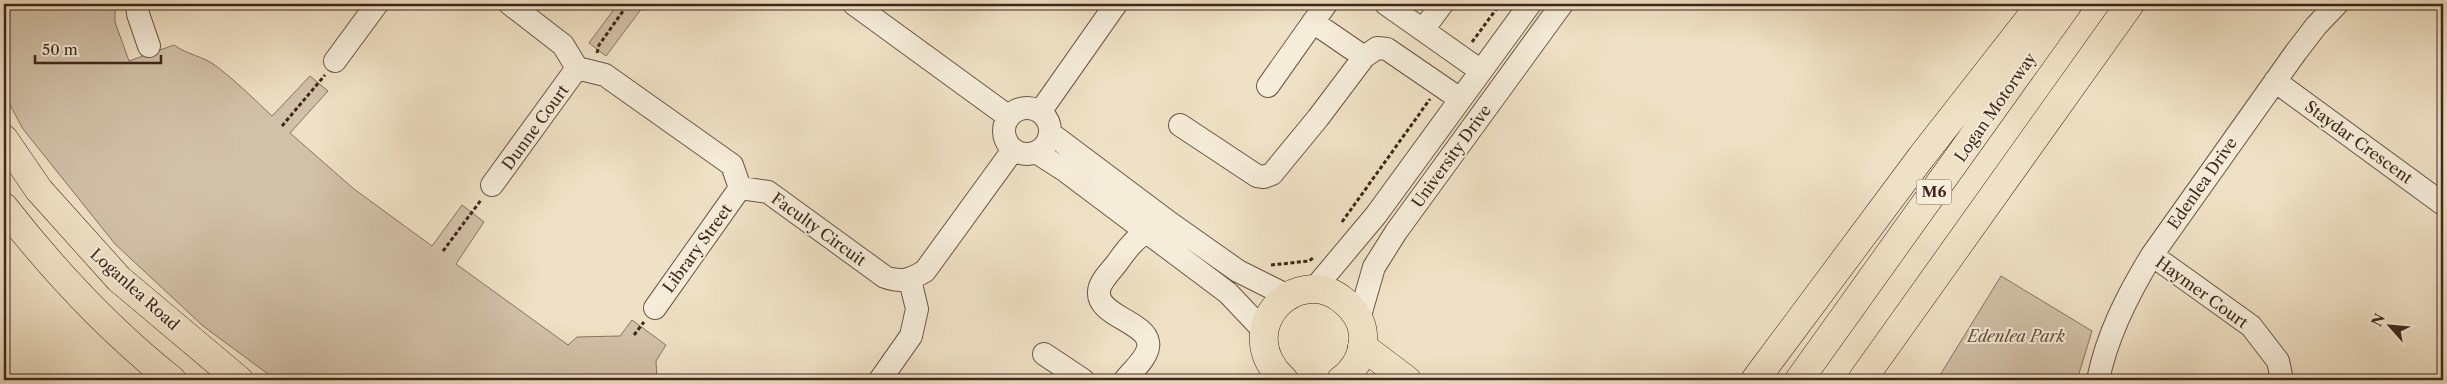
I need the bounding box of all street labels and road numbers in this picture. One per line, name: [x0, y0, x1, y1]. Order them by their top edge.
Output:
street label: Logan Motorway: [1950, 48, 2041, 166]
street label: Dunne Court: [497, 80, 573, 174]
street label: Staydar Crescent: [2301, 96, 2417, 188]
street label: University Drive: [1407, 101, 1495, 211]
street label: Edenlea Drive: [2163, 133, 2241, 233]
road number: M6: [1916, 180, 1952, 204]
street label: Faculty Circuit: [768, 188, 871, 270]
street label: Library Street: [658, 199, 736, 296]
street label: Loganlea Road: [86, 244, 184, 334]
street label: Haymer Court: [2152, 252, 2252, 332]

